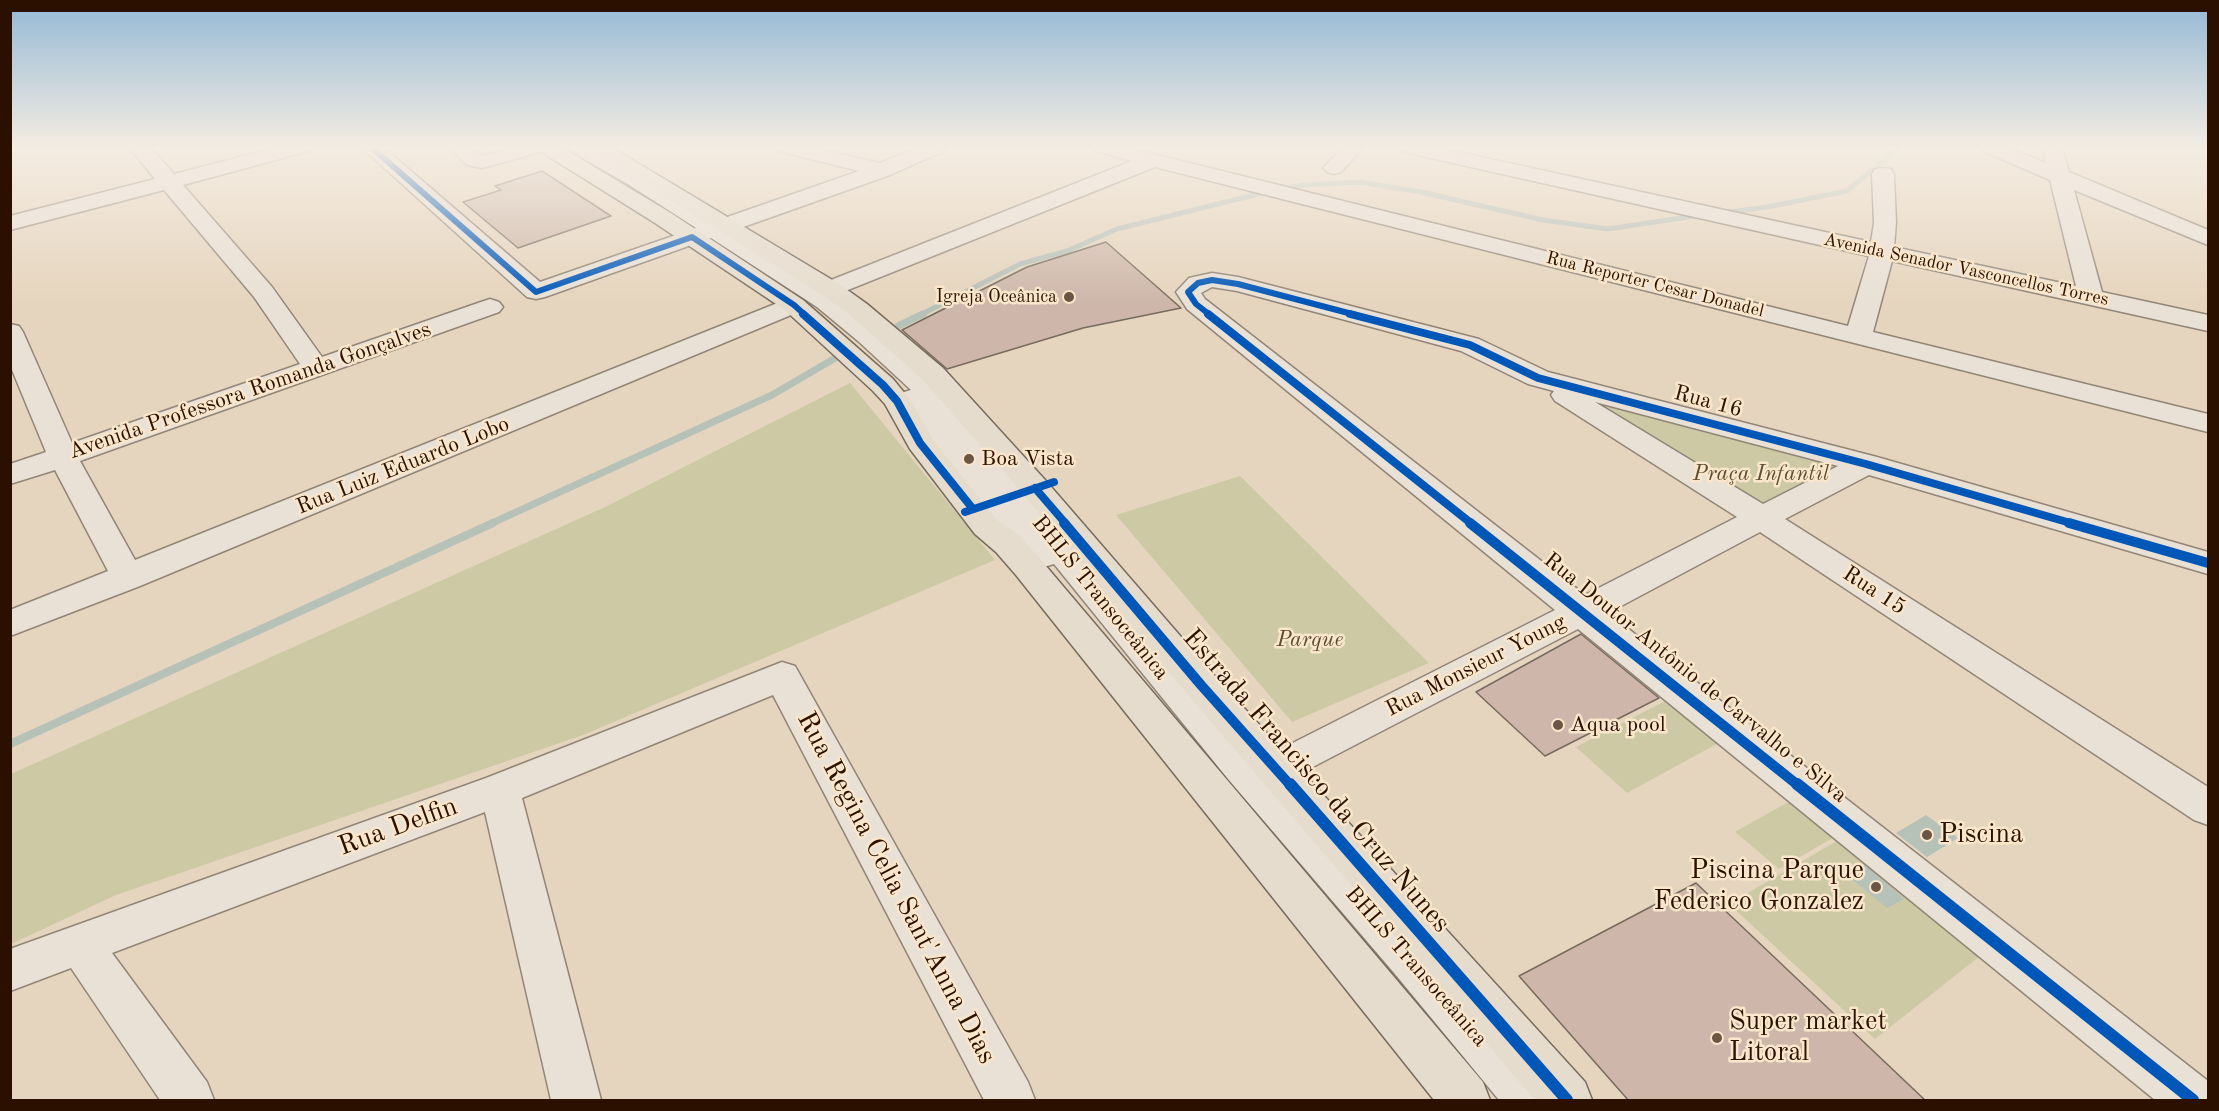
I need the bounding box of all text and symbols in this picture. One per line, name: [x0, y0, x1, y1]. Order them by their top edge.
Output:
street label: Avenida Senador Vasconcellos Torres: [1821, 229, 2111, 311]
street label: Rua Reporter Cesar Donadel: [1544, 247, 1766, 323]
place label: Igreja Oceânica: [936, 286, 1057, 308]
marker: Igreja Oceânica: [1062, 290, 1076, 304]
street label: Avenida Professora Romanda Gonçalves: [65, 316, 435, 466]
street label: Rua 16: [1671, 380, 1745, 424]
street label: Rua Luiz Eduardo Lobo: [293, 411, 513, 521]
place label: Boa Vista: [981, 446, 1074, 472]
marker: Boa Vista: [962, 452, 976, 466]
park label: Praça Infantil: [1693, 461, 1829, 487]
street label: BHLS Transoceânica: [1026, 510, 1174, 686]
street label: Rua Doutor Antônio de Carvalho e Silva: [1538, 547, 1852, 809]
street label: Rua 15: [1837, 561, 1911, 621]
street label: Rua Monsieur Young: [1381, 609, 1571, 723]
street label: Estrada Francisco da Cruz Nunes: [1175, 622, 1457, 940]
park label: Parque: [1277, 627, 1343, 653]
street label: Rua Regina Celia Sant'Anna Dias: [789, 706, 1003, 1070]
place label: Aqua pool: [1570, 712, 1666, 738]
marker: Aqua pool: [1551, 718, 1565, 732]
street label: Rua Delfin: [334, 791, 462, 863]
place label: Piscina: [1939, 819, 2023, 851]
marker: Piscina: [1920, 828, 1934, 842]
place label: Piscina Parque Federico Gonzalez: [1653, 855, 1864, 918]
marker: Piscina Parque Federico Gonzalez: [1869, 880, 1883, 894]
street label: BHLS Transoceânica: [1339, 881, 1493, 1053]
place label: Super market Litoral: [1729, 1006, 1887, 1069]
marker: Super market Litoral: [1710, 1031, 1724, 1045]

